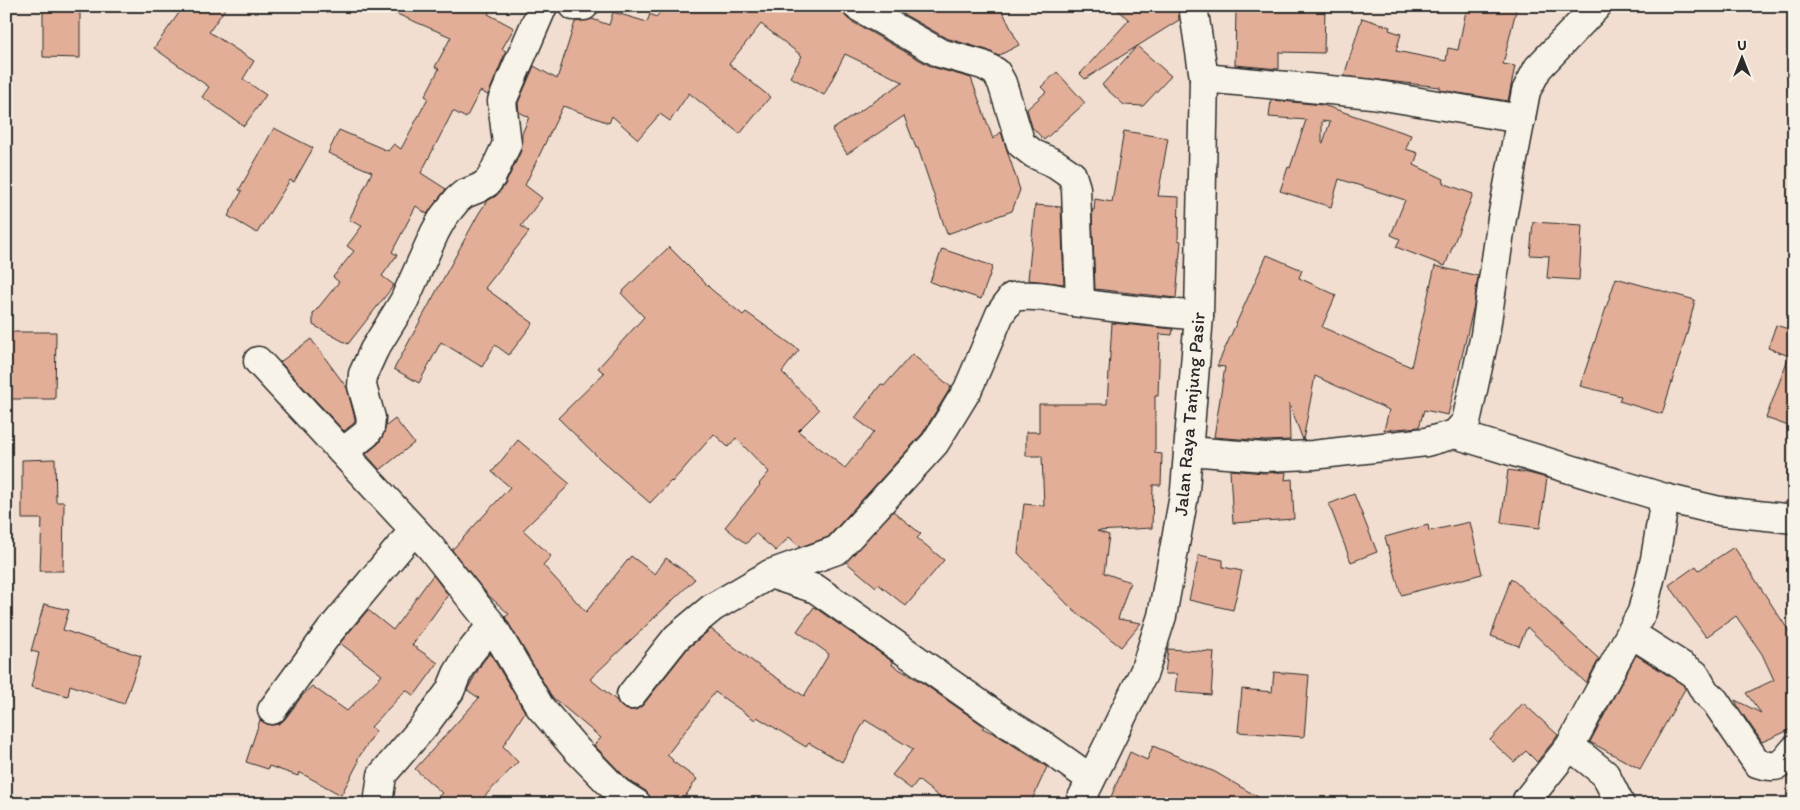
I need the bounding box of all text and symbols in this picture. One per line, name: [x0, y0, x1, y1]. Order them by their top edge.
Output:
north arrow: [1718, 32, 1768, 82]
text: U: [1737, 37, 1747, 54]
street label: Jalan Raya Tanjung Pasir: [1169, 311, 1210, 517]

